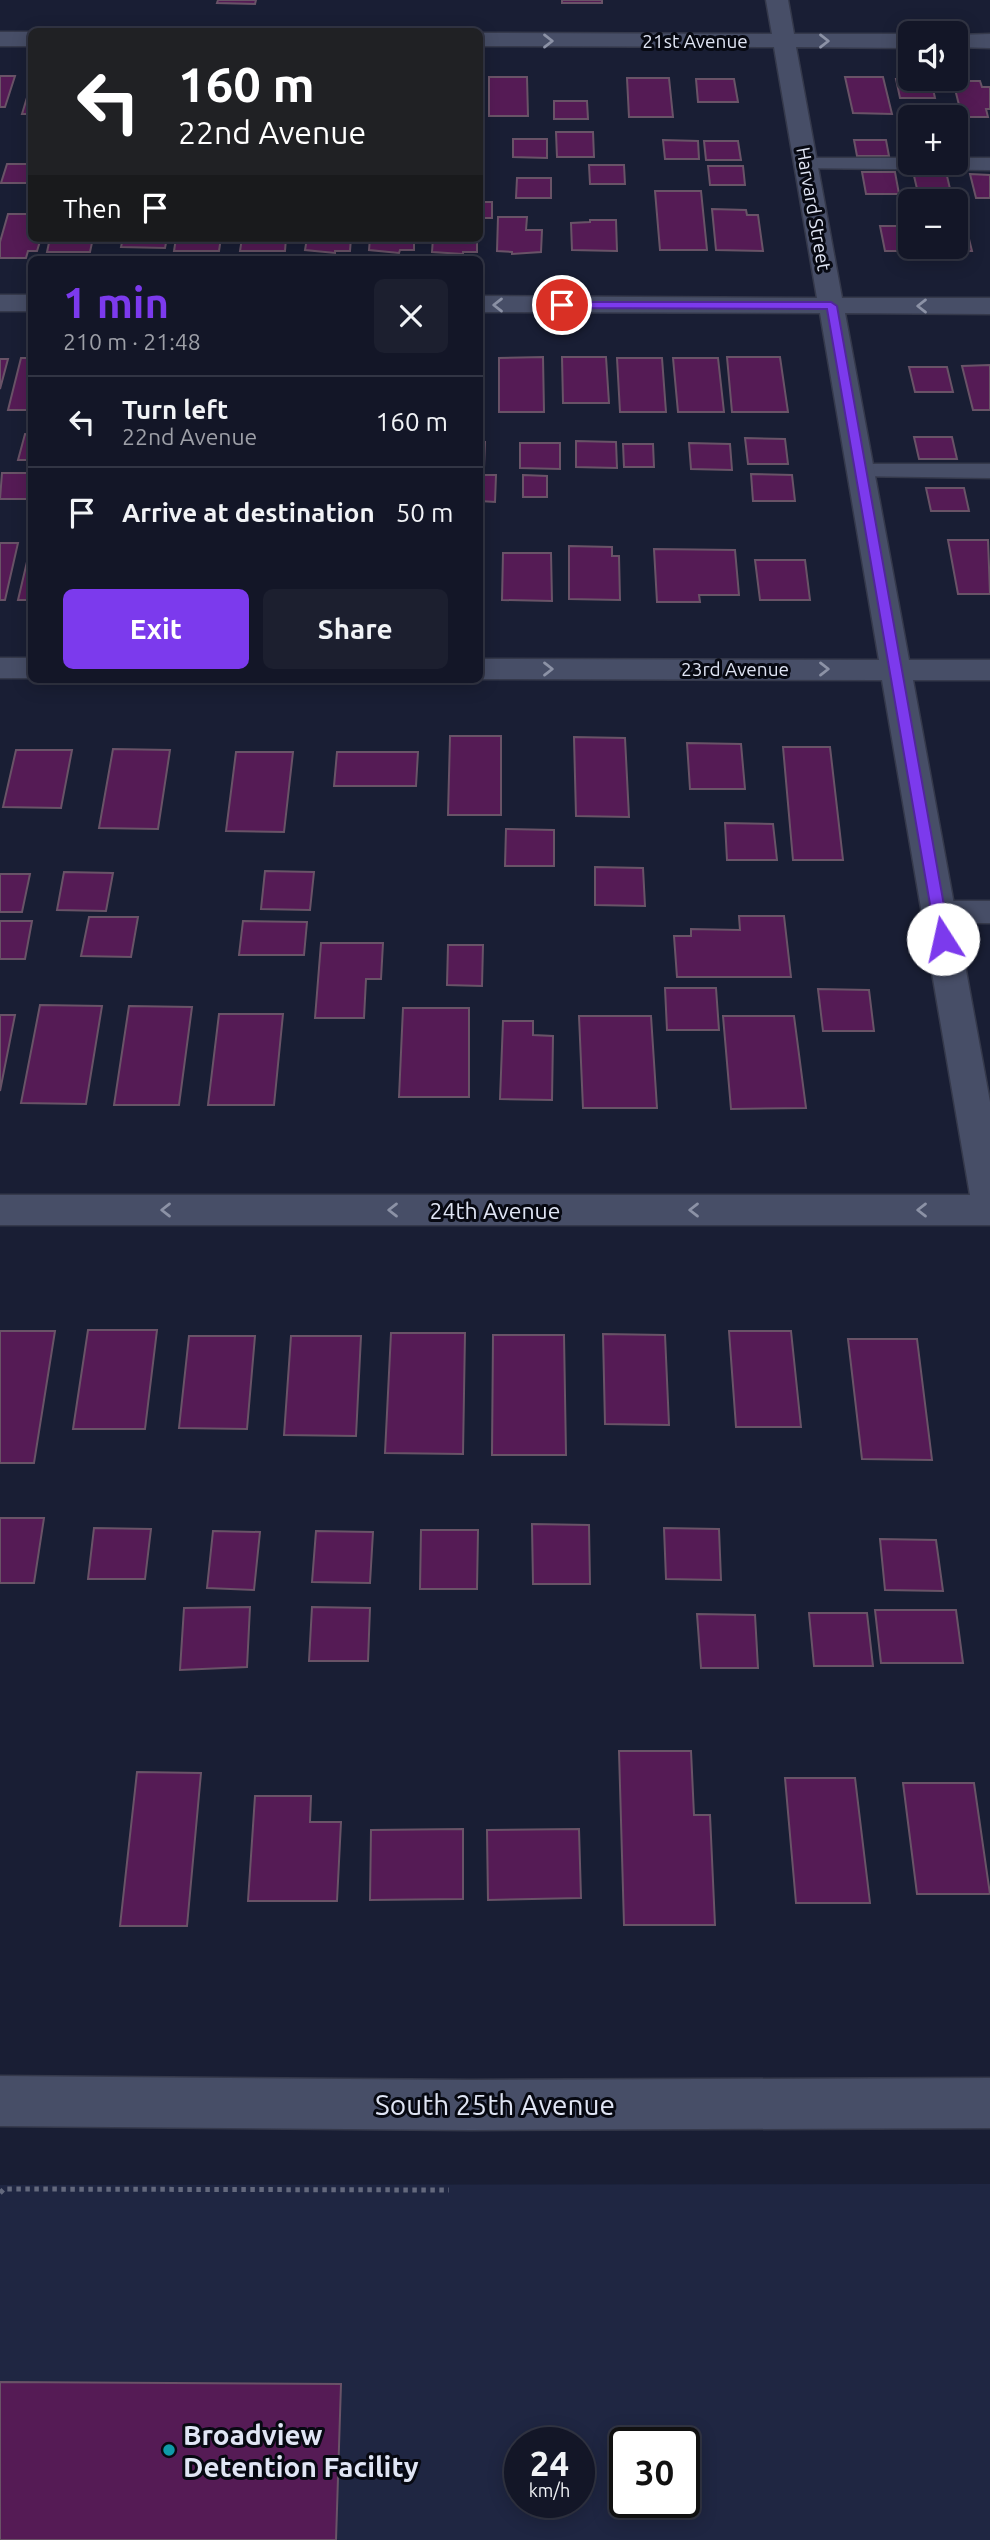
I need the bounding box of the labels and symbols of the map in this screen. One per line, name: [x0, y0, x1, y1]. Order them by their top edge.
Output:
street label: 21st Avenue: [642, 30, 748, 52]
one-way arrow: [543, 33, 553, 49]
one-way arrow: [819, 33, 830, 49]
street label: Harvard Street: [792, 145, 836, 273]
pin: [532, 275, 592, 335]
one-way arrow: [493, 297, 504, 312]
one-way arrow: [916, 298, 927, 314]
street label: 23rd Avenue: [681, 658, 789, 680]
one-way arrow: [543, 661, 553, 677]
one-way arrow: [819, 661, 830, 677]
position arrow: [906, 902, 980, 976]
street label: 24th Avenue: [430, 1198, 560, 1223]
one-way arrow: [160, 1202, 171, 1218]
one-way arrow: [388, 1202, 398, 1218]
one-way arrow: [689, 1202, 699, 1218]
one-way arrow: [916, 1202, 927, 1218]
street label: South 25th Avenue: [375, 2089, 615, 2120]
place label: Broadview Detention Facility: [183, 2419, 419, 2482]
speed limit sign: 30: [609, 2427, 700, 2518]
marker: Broadview Detention Facility: [161, 2442, 177, 2458]

